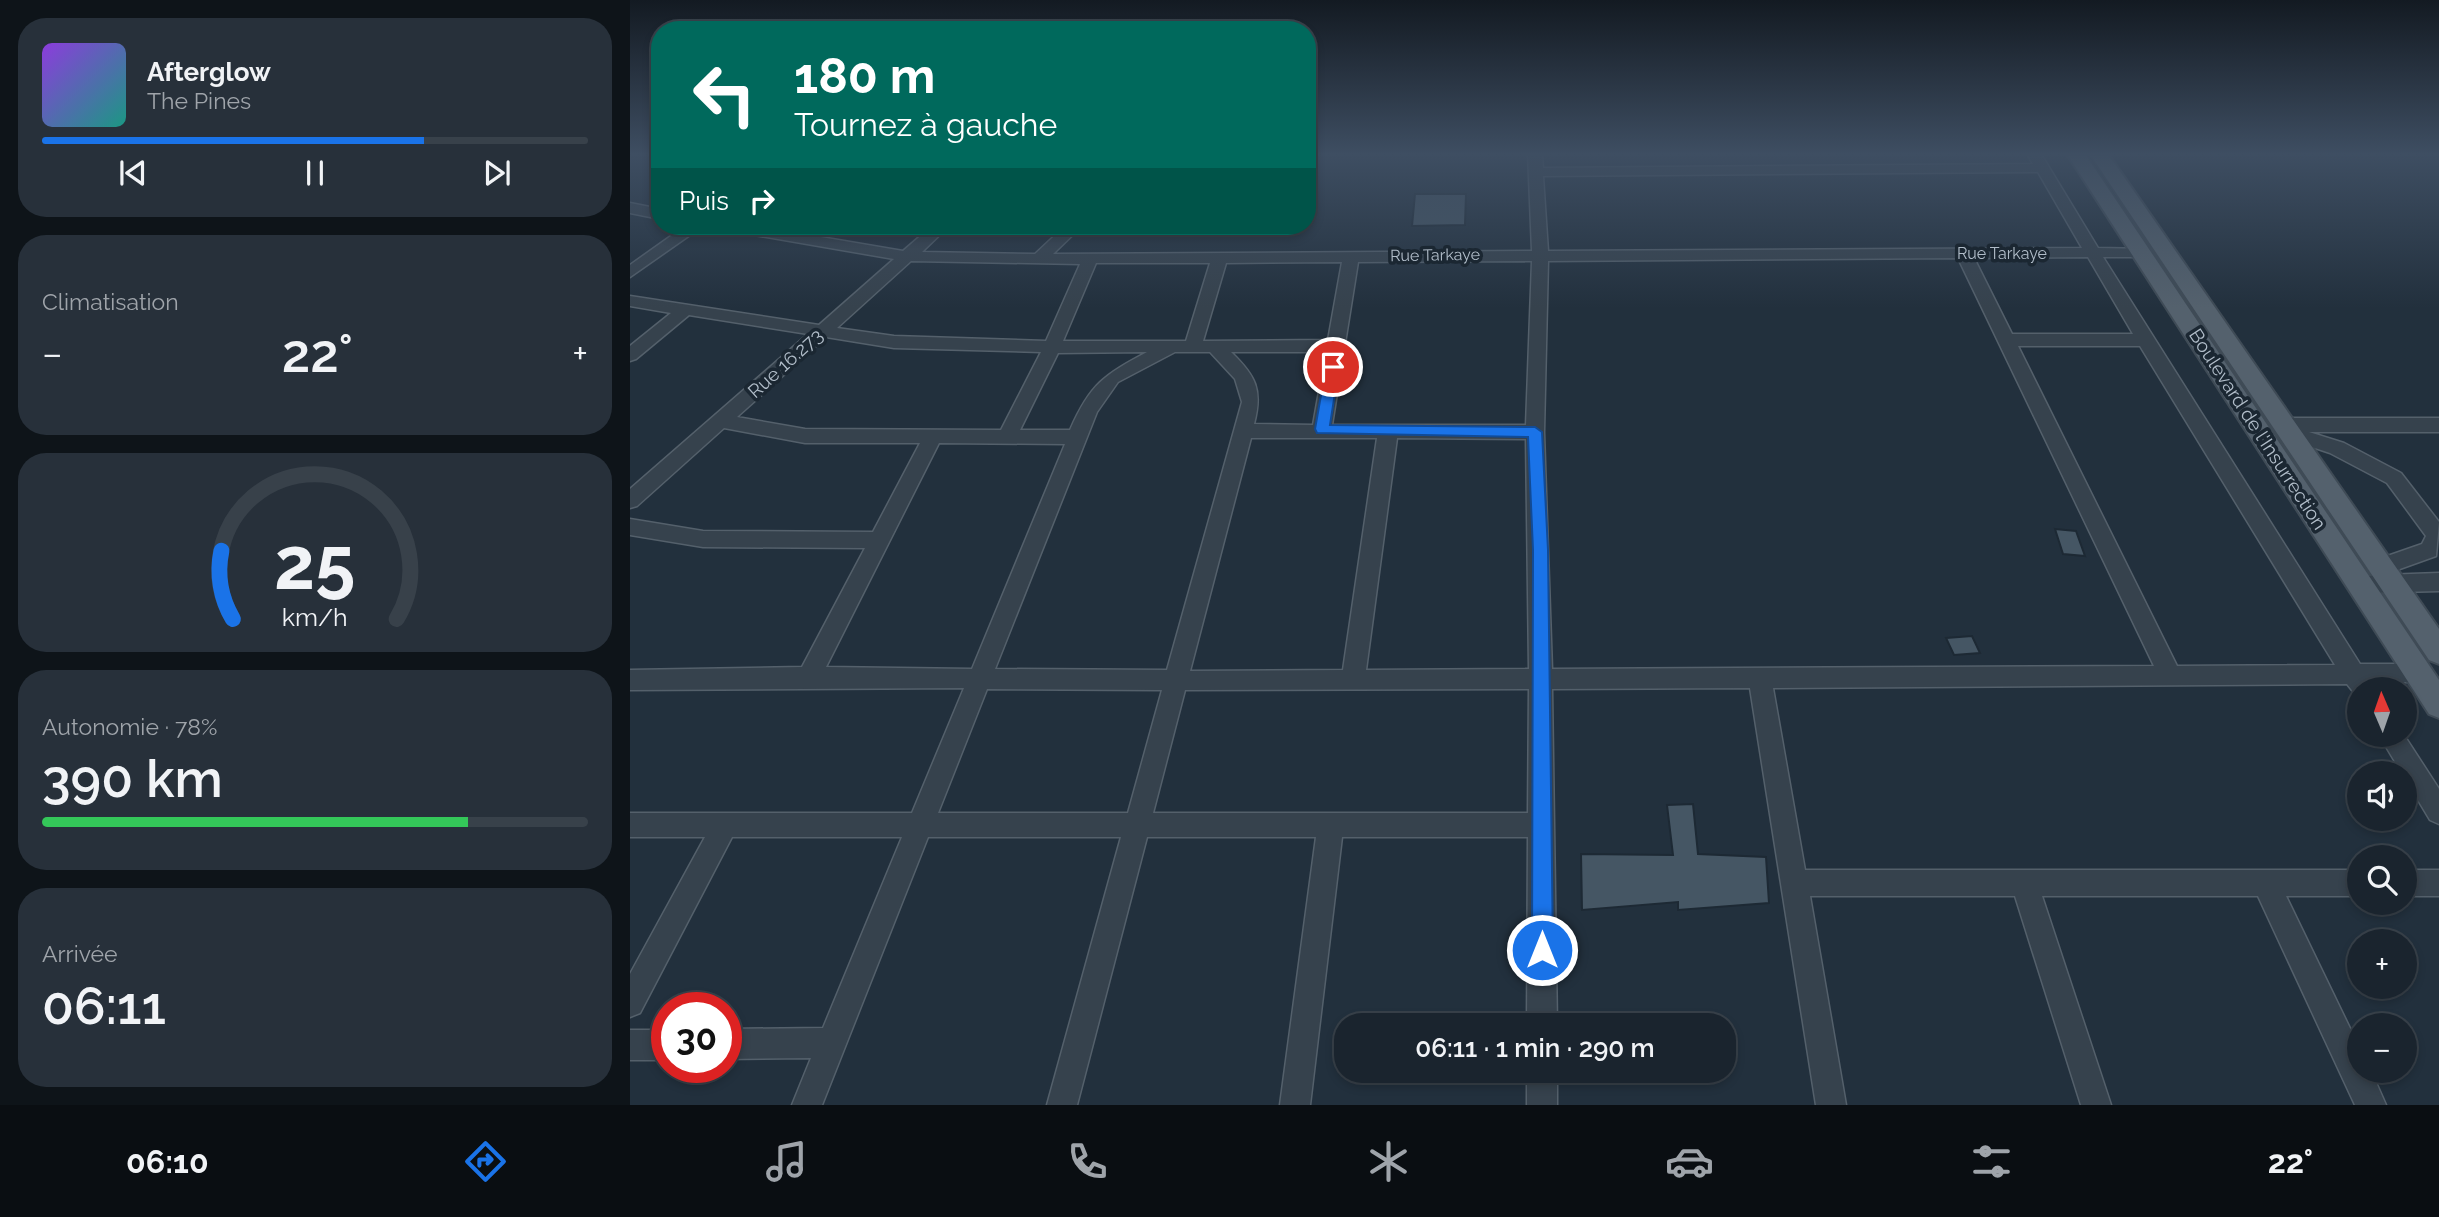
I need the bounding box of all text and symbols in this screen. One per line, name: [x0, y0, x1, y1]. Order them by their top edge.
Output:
text: 180 m: [794, 47, 935, 104]
icon: left: [679, 49, 770, 140]
text: Afterglow: [147, 57, 271, 87]
text: The Pines: [147, 87, 251, 114]
text: Tournez à gauche: [794, 106, 1057, 143]
icon: previous: [114, 154, 152, 192]
icon: pause: [296, 154, 334, 192]
icon: next: [478, 154, 516, 192]
icon: right: [743, 182, 781, 220]
text: Puis: [679, 186, 729, 216]
street label: Rue Tarkaye: [1957, 244, 2047, 263]
street label: Rue Tarkaye: [1390, 245, 1480, 265]
text: Climatisation: [42, 288, 179, 315]
text: 22°: [282, 323, 353, 384]
street label: Rue 16.273: [743, 324, 827, 402]
street label: Boulevard de l'Insurrection: [2185, 325, 2331, 533]
text: −: [42, 331, 62, 376]
text: +: [572, 331, 588, 376]
pin: [1303, 337, 1363, 397]
icon: arrive: [1314, 348, 1352, 386]
text: 25: [274, 521, 356, 606]
text: km/h: [282, 601, 348, 631]
north arrow: [2347, 677, 2417, 747]
map controls: [2347, 677, 2417, 1083]
text: Autonomie · 78%: [42, 713, 217, 740]
text: 390 km: [42, 748, 223, 809]
button: sound: [2347, 761, 2417, 831]
button: search: [2347, 845, 2417, 915]
position arrow: [1505, 913, 1579, 987]
button: +: [2347, 929, 2417, 999]
text: Arrivée: [42, 940, 118, 967]
text: 06:11: [42, 975, 166, 1036]
speed limit sign: 30: [651, 992, 742, 1083]
button: −: [2347, 1013, 2417, 1083]
text: 06:11 · 1 min · 290 m: [1415, 1033, 1655, 1063]
icon: directions: [461, 1137, 510, 1186]
icon: music: [762, 1137, 811, 1186]
icon: phone: [1063, 1137, 1112, 1186]
icon: climate: [1364, 1137, 1413, 1186]
icon: car: [1665, 1137, 1714, 1186]
icon: filters: [1967, 1137, 2016, 1186]
text: 06:10: [126, 1143, 209, 1180]
text: 22°: [2268, 1143, 2313, 1180]

